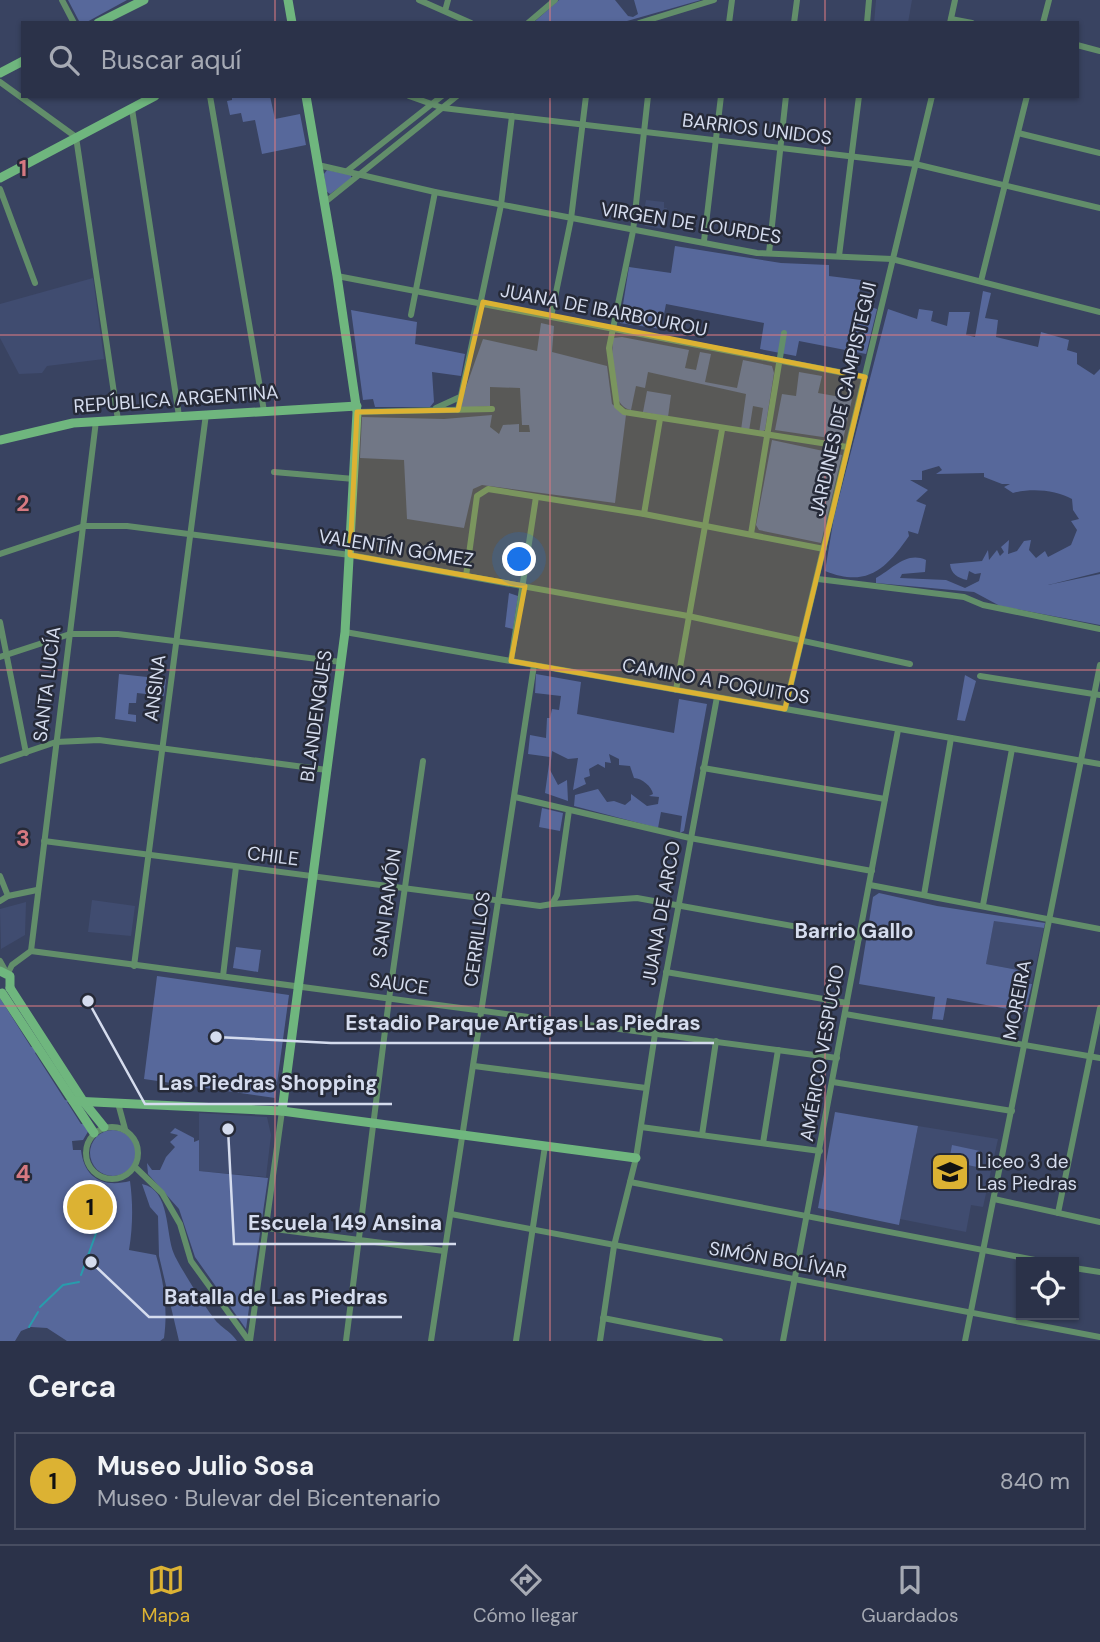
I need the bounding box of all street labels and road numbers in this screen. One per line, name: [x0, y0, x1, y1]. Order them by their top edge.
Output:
street label: BARRIOS UNIDOS: [681, 107, 833, 151]
street label: VIRGEN DE LOURDES: [599, 196, 783, 250]
street label: JUANA DE IBARBOUROU: [498, 278, 710, 342]
street label: JARDINES DE CAMPISTEGUI: [804, 279, 882, 519]
street label: REPÚBLICA ARGENTINA: [73, 379, 280, 419]
street label: VALENTÍN GÓMEZ: [317, 523, 475, 573]
street label: SANTA LUCÍA: [28, 624, 67, 743]
street label: BLANDENGUES: [294, 649, 338, 783]
street label: CAMINO A POQUITOS: [620, 652, 812, 710]
street label: ANSINA: [139, 653, 172, 723]
street label: JUANA DE ARCO: [636, 839, 686, 987]
street label: CHILE: [246, 840, 300, 872]
street label: SAN RAMÓN: [367, 847, 407, 959]
street label: CERRILLOS: [458, 890, 496, 988]
street label: MOREIRA: [997, 957, 1037, 1042]
street label: AMÉRICO VESPUCIO: [794, 963, 850, 1143]
street label: SAUCE: [368, 967, 430, 1001]
street label: SIMÓN BOLÍVAR: [707, 1236, 849, 1284]

